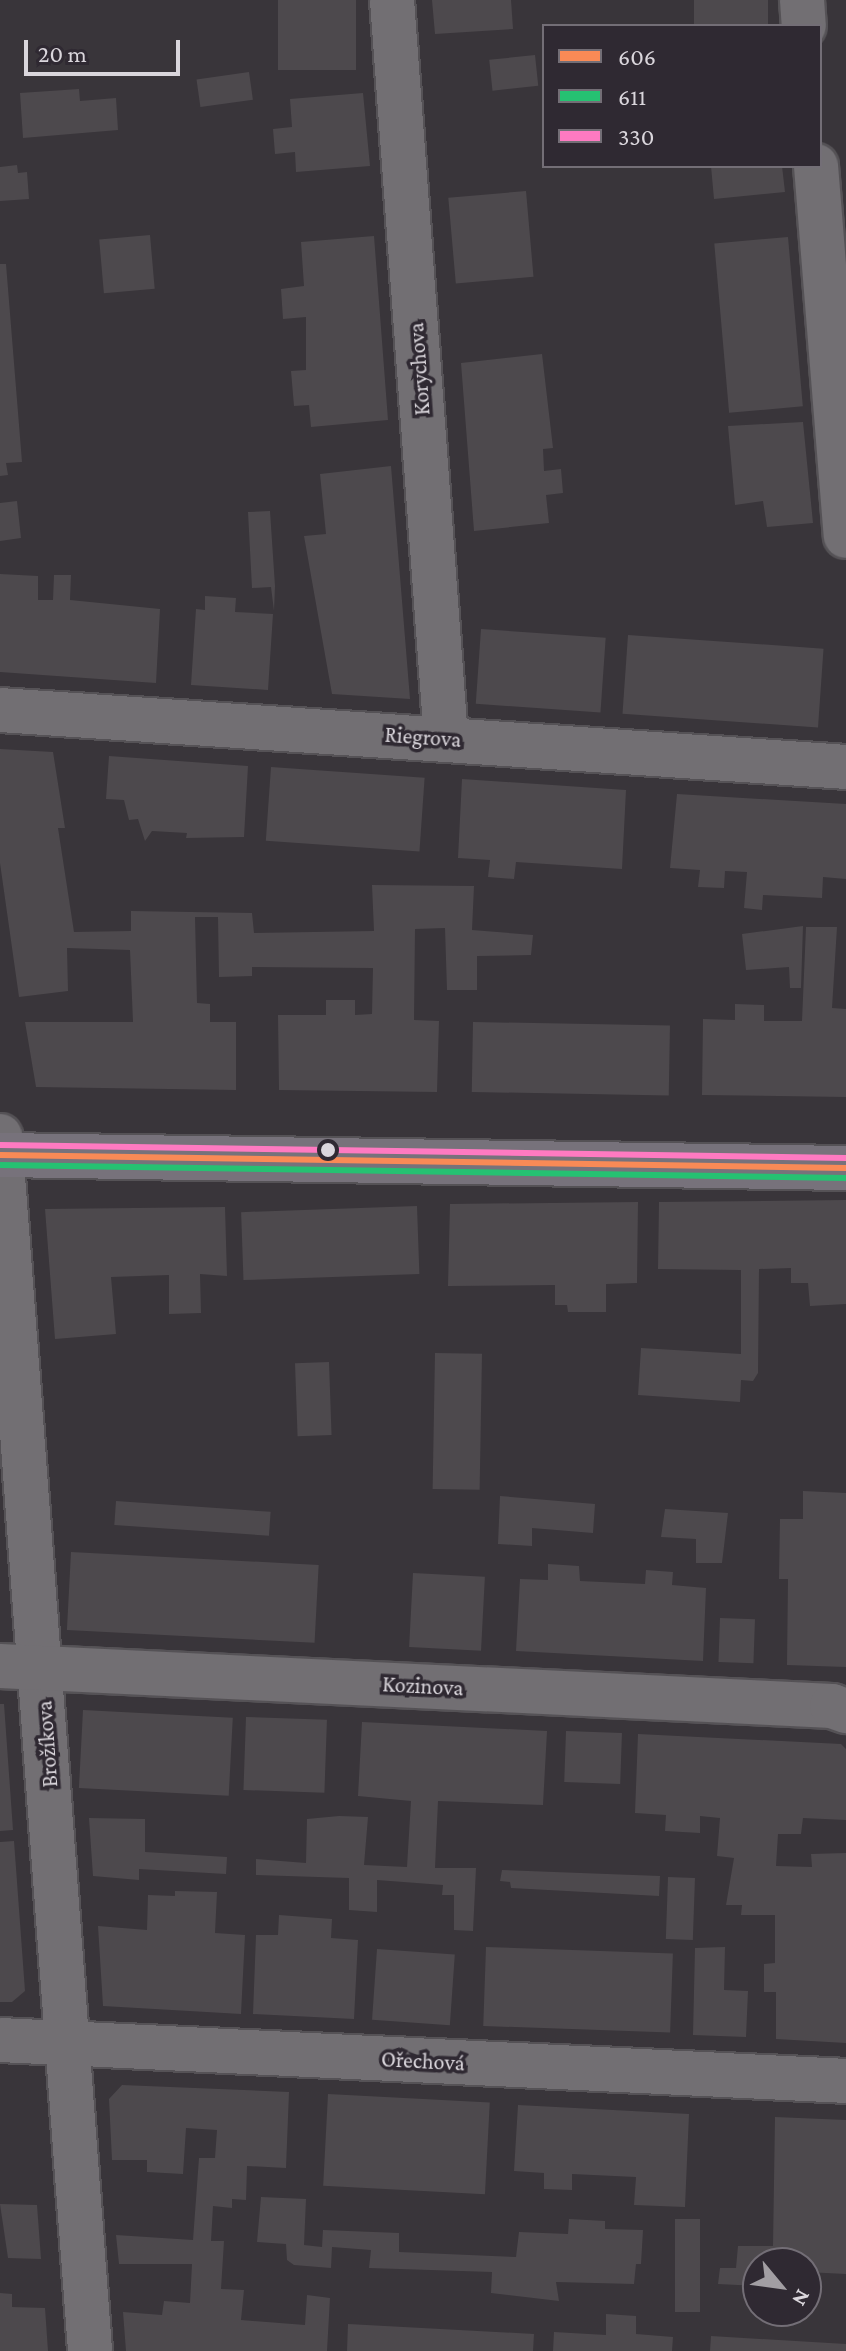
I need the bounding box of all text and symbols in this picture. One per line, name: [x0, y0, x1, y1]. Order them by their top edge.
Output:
scale bar: [28, 24, 184, 74]
legend: [542, 24, 822, 168]
text: 20 m: [38, 40, 87, 67]
text: 606: [618, 43, 656, 70]
text: 611: [618, 83, 646, 110]
text: 330: [618, 123, 654, 150]
street label: Korychova: [403, 322, 435, 416]
street label: Riegrova: [384, 721, 462, 753]
unlabelled marker: [320, 1142, 336, 1158]
street label: Kozinova: [382, 1671, 464, 1701]
street label: Brožíkova: [31, 1700, 63, 1788]
street label: Ořechová: [381, 2046, 465, 2076]
north arrow: [742, 2247, 822, 2327]
text: N: [787, 2285, 816, 2311]

